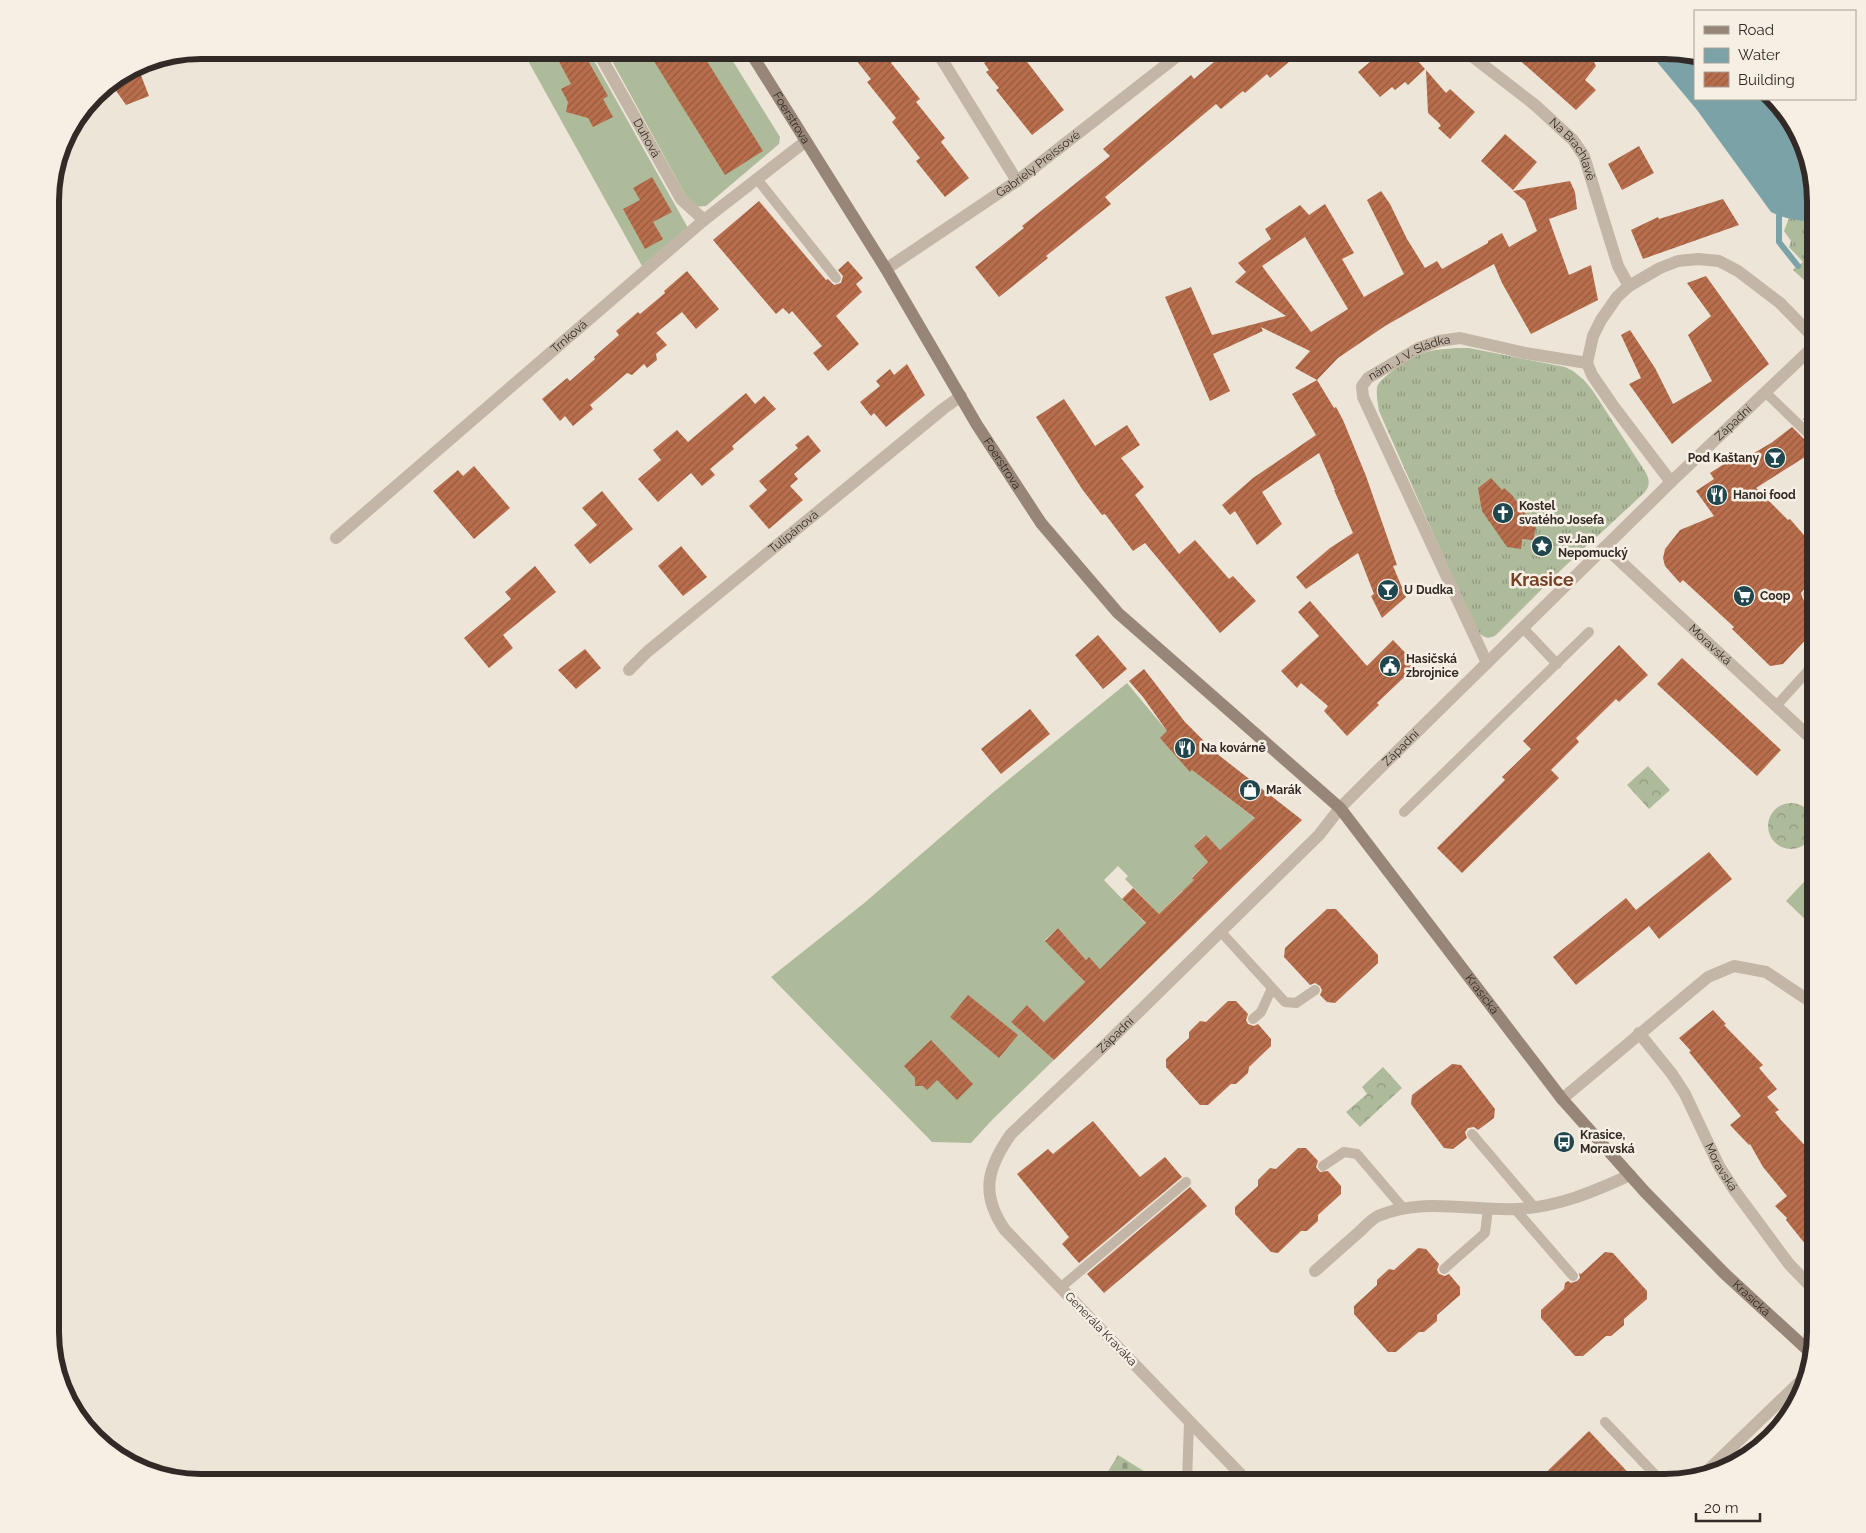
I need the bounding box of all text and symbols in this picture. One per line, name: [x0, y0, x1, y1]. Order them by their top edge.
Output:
legend: [1694, 10, 1856, 100]
text: Road: [1738, 21, 1774, 39]
text: Water: [1738, 46, 1781, 64]
text: Building: [1738, 71, 1795, 89]
street label: Foerstrova: [770, 89, 813, 146]
street label: Na Brachlavě: [1547, 115, 1598, 182]
street label: Duhová: [630, 116, 663, 160]
street label: Gabriely Preissové: [993, 127, 1083, 200]
street label: Trnková: [548, 317, 590, 356]
street label: nám. J. V. Sládka: [1366, 332, 1451, 383]
street label: Západní: [1712, 402, 1755, 443]
street label: Foerstrova: [980, 435, 1024, 492]
bar icon: Pod Kaštany: [1763, 446, 1787, 470]
place label: Pod Kaštany: [1688, 451, 1759, 465]
restaurant icon: Hanoi food: [1705, 483, 1729, 507]
place label: Hanoi food: [1733, 488, 1796, 502]
place label: Kostel svatého Josefa: [1519, 499, 1604, 527]
church icon: Kostel svatého Josefa: [1491, 501, 1515, 525]
street label: Tulipánová: [766, 507, 821, 556]
place label: sv. Jan Nepomucký: [1558, 532, 1628, 560]
place icon: sv. Jan Nepomucký: [1530, 534, 1554, 558]
district label: Krasice: [1510, 569, 1574, 590]
bar icon: U Dudka: [1376, 578, 1400, 602]
place label: U Dudka: [1404, 583, 1453, 597]
supermarket icon: Coop: [1732, 584, 1756, 608]
place label: Coop: [1760, 589, 1791, 603]
street label: Moravská: [1686, 621, 1734, 668]
place label: Hasičská zbrojnice: [1406, 652, 1459, 680]
public building icon: Hasičská zbrojnice: [1378, 654, 1402, 678]
street label: Západní: [1380, 727, 1422, 769]
restaurant icon: Na kovárně: [1173, 736, 1197, 760]
place label: Na kovárně: [1201, 741, 1266, 755]
shop icon: Marák: [1238, 778, 1262, 802]
place label: Marák: [1266, 783, 1302, 797]
street label: Krasická: [1462, 971, 1502, 1017]
street label: Západní: [1094, 1014, 1137, 1056]
place label: Krasice, Moravská: [1580, 1128, 1635, 1156]
bus stop icon: Krasice, Moravská: [1552, 1130, 1576, 1154]
street label: Moravská: [1702, 1141, 1740, 1194]
street label: Krasická: [1730, 1277, 1773, 1319]
street label: Generála Kraváka: [1062, 1289, 1140, 1369]
scale bar: [1696, 1490, 1760, 1522]
text: 20 m: [1704, 1499, 1739, 1517]

